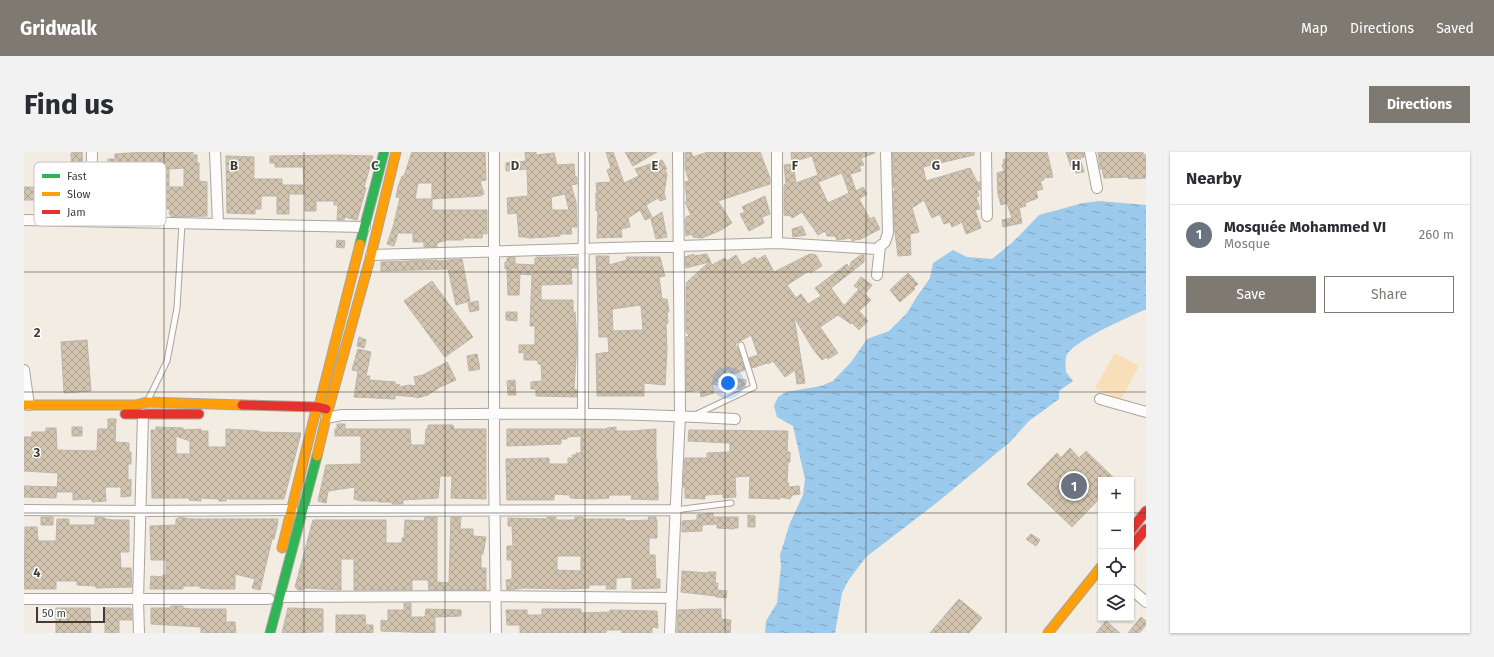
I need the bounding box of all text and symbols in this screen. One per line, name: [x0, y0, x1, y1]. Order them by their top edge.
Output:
text: Gridwalk: [20, 17, 97, 40]
text: Map: [1301, 20, 1328, 37]
text: Directions: [1350, 20, 1414, 37]
text: Saved: [1436, 20, 1474, 37]
button: Directions: [1369, 86, 1470, 123]
text: Find us: [24, 88, 114, 121]
text: B: [230, 158, 238, 173]
text: C: [371, 158, 379, 173]
text: D: [511, 158, 520, 173]
text: E: [652, 158, 659, 173]
text: F: [792, 158, 799, 173]
text: G: [932, 158, 940, 173]
text: H: [1072, 158, 1080, 173]
legend: [34, 162, 166, 226]
text: Nearby: [1186, 168, 1241, 189]
text: Fast: [67, 170, 87, 183]
text: Slow: [67, 188, 91, 201]
text: Jam: [67, 206, 86, 219]
text: Mosquée Mohammed VI: [1224, 218, 1386, 236]
text: 1: [1196, 227, 1202, 242]
text: 260 m: [1419, 227, 1454, 242]
text: Mosque: [1224, 236, 1270, 251]
button: Save: [1186, 276, 1316, 313]
button: Share: [1324, 276, 1454, 313]
text: 2: [34, 325, 41, 340]
your location: [718, 373, 738, 393]
text: 3: [33, 445, 41, 460]
pin: 1: [1061, 471, 1087, 501]
map controls: [1098, 477, 1134, 621]
button: +: [1098, 477, 1134, 513]
button: −: [1098, 513, 1134, 549]
button: locate: [1098, 549, 1134, 585]
text: 4: [33, 565, 41, 580]
button: layers: [1098, 585, 1134, 621]
scale bar: [36, 605, 105, 624]
text: 50 m: [42, 607, 66, 620]

